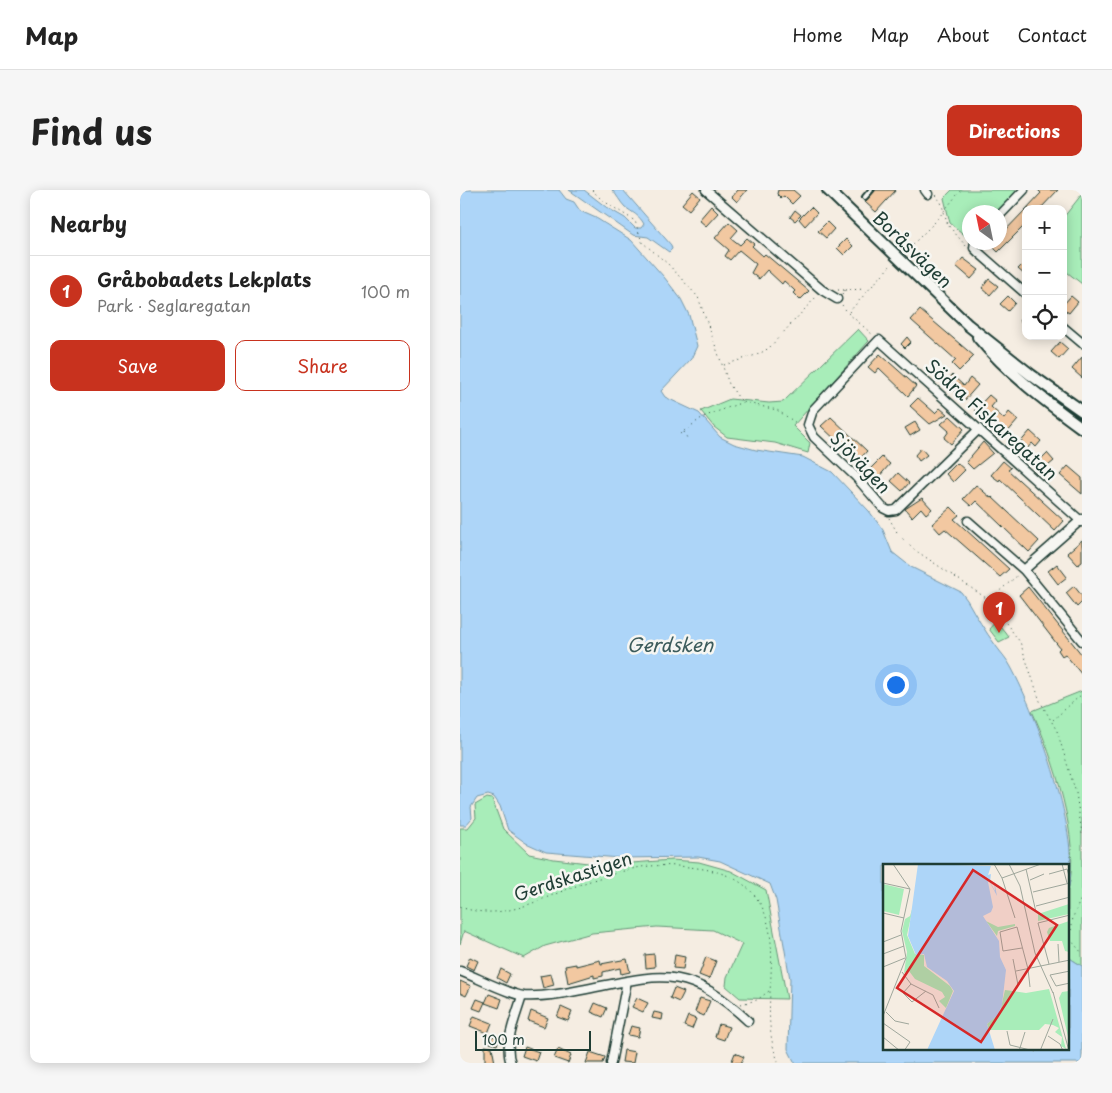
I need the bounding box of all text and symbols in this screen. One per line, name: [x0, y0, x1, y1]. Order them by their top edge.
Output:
text: Map: [25, 17, 78, 53]
text: Home: [792, 21, 842, 48]
text: Map: [870, 21, 909, 48]
text: About: [937, 21, 989, 48]
text: Contact: [1017, 21, 1087, 48]
text: Find us: [30, 104, 152, 157]
button: Directions: [947, 105, 1082, 156]
street label: Boråsvägen: [867, 204, 959, 294]
north arrow: [962, 205, 1007, 250]
map controls: [1022, 205, 1067, 340]
button: +: [1022, 205, 1067, 250]
text: Nearby: [50, 207, 127, 239]
button: −: [1022, 250, 1067, 295]
text: Gråbobadets Lekplats: [97, 265, 311, 293]
text: 1: [62, 279, 70, 303]
text: 100 m: [361, 279, 410, 303]
text: Park · Seglaregatan: [97, 293, 251, 317]
button: locate: [1022, 295, 1067, 340]
button: Save: [50, 340, 225, 391]
button: Share: [235, 340, 410, 391]
street label: Södra Fiskaregatan: [920, 352, 1064, 486]
street label: Sjövägen: [824, 425, 898, 499]
pin: 1: [983, 592, 1015, 633]
water label: Gerdsken: [627, 630, 715, 658]
your location: [883, 672, 909, 698]
street label: Gerdskastigen: [510, 844, 635, 907]
inset map: [883, 864, 1070, 1050]
scale bar: [475, 1028, 591, 1051]
text: 100 m: [482, 1029, 525, 1050]

